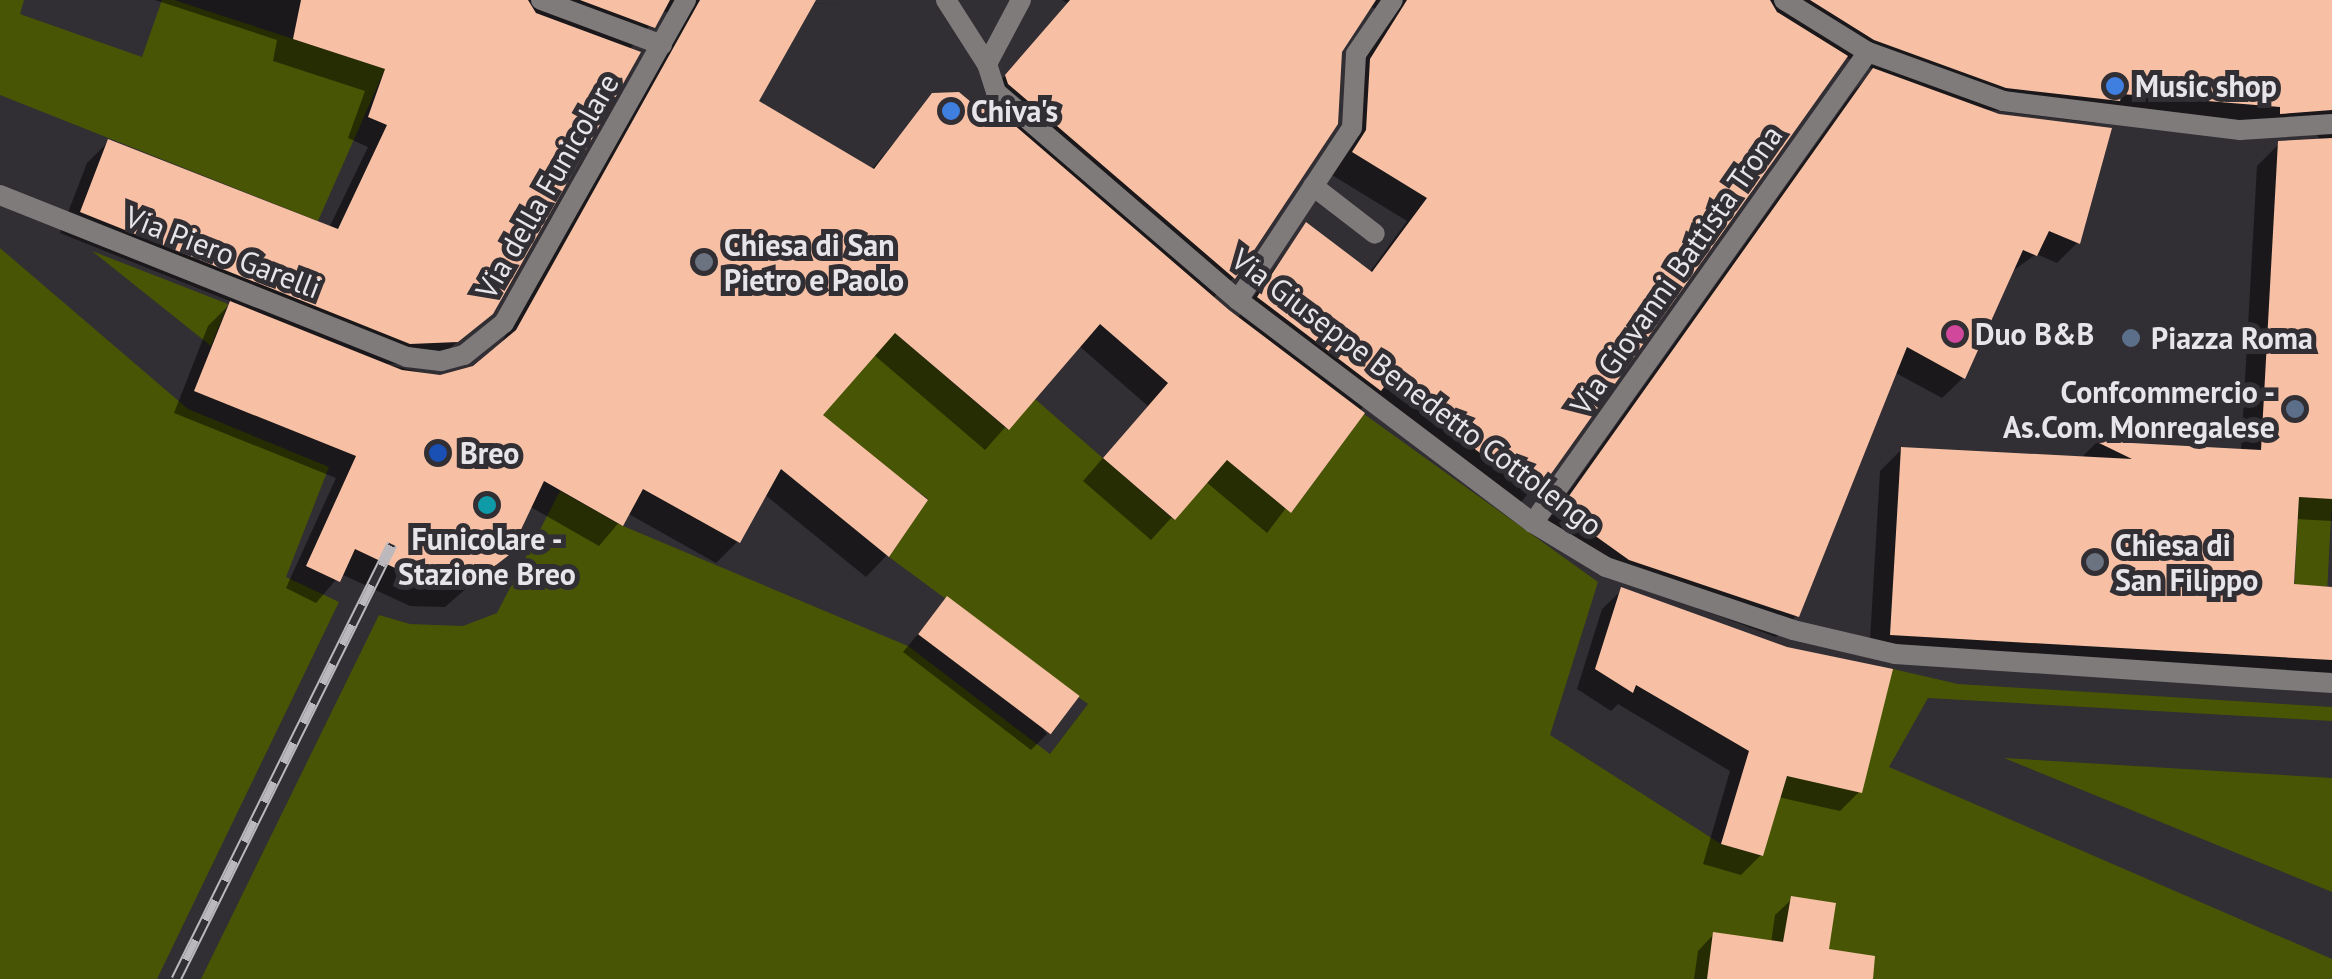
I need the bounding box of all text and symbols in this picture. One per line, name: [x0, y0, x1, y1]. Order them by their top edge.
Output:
street label: Via della Funicolare: [468, 67, 626, 305]
place label: Music shop: [2135, 68, 2278, 104]
marker: Music shop: [2104, 75, 2126, 97]
place label: Chiva's: [971, 93, 1058, 129]
marker: Chiva's: [940, 100, 962, 122]
street label: Via Giovanni Battista Trona: [1562, 118, 1790, 422]
street label: Via Piero Garelli: [120, 198, 326, 306]
place label: Chiesa di San Pietro e Paolo: [724, 227, 904, 298]
street label: Via Giuseppe Benedetto Cottolengo: [1225, 241, 1609, 543]
marker: Chiesa di San Pietro e Paolo: [693, 251, 715, 273]
place label: Duo B&B: [1975, 316, 2094, 352]
place label: Piazza Roma: [2151, 320, 2313, 356]
marker: Duo B&B: [1944, 323, 1966, 345]
marker: Piazza Roma: [2120, 327, 2142, 349]
place label: Confcommercio - As.Com. Monregalese: [2001, 374, 2275, 444]
marker: Confcommercio - As.Com. Monregalese: [2284, 398, 2306, 420]
place label: Breo: [460, 435, 519, 471]
marker: Breo: [425, 440, 451, 466]
marker: Funicolare - Stazione Breo: [476, 494, 498, 516]
place label: Funicolare - Stazione Breo: [398, 521, 576, 592]
place label: Chiesa di San Filippo: [2115, 527, 2258, 598]
marker: Chiesa di San Filippo: [2084, 551, 2106, 573]

